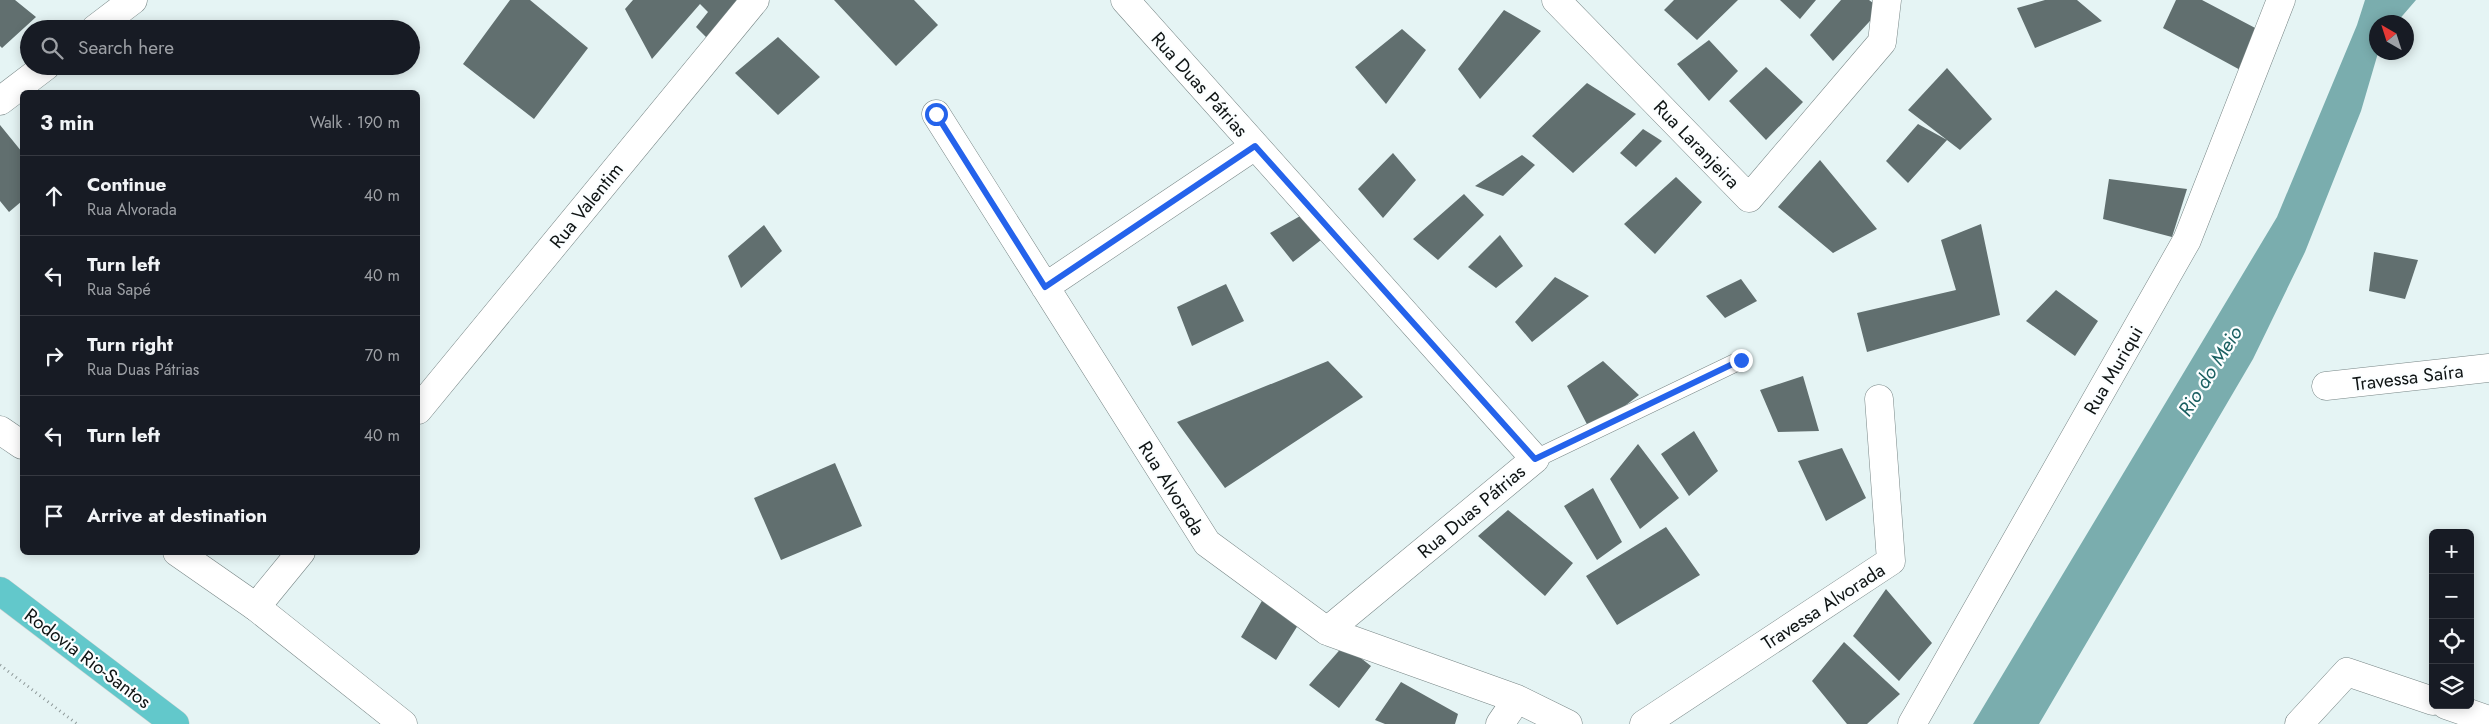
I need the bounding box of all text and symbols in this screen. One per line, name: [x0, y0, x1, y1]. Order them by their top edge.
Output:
north arrow: [2369, 15, 2414, 60]
search box: [20, 20, 420, 75]
street label: Rua Duas Pátrias: [1145, 26, 1254, 143]
icon: search: [38, 34, 66, 62]
text: Search here: [78, 34, 174, 61]
street label: Rua Laranjeira: [1647, 94, 1746, 195]
route start: [925, 103, 948, 126]
text: 3 min: [40, 108, 94, 138]
text: Walk · 190 m: [310, 111, 400, 134]
street label: Rua Valentim: [543, 157, 630, 254]
text: Continue: [87, 171, 166, 198]
icon: ahead: [40, 182, 68, 210]
text: 40 m: [364, 184, 400, 207]
text: Rua Alvorada: [87, 198, 177, 221]
text: Turn left: [87, 251, 160, 278]
icon: left: [40, 262, 68, 290]
text: 40 m: [364, 264, 400, 287]
text: Rua Sapé: [87, 278, 151, 301]
water label: Rio do Meio: [2171, 320, 2250, 422]
street label: Rua Muriqui: [2077, 321, 2150, 419]
text: Turn right: [87, 331, 173, 358]
icon: right: [40, 342, 68, 370]
text: 70 m: [365, 344, 400, 367]
route end: [1730, 349, 1753, 372]
street label: Travessa Saíra: [2351, 357, 2465, 398]
text: Rua Duas Pátrias: [87, 358, 199, 381]
icon: left: [40, 422, 68, 450]
text: Turn left: [87, 422, 160, 449]
text: 40 m: [364, 424, 400, 447]
street label: Rua Alvorada: [1132, 436, 1211, 541]
street label: Rua Duas Pátrias: [1412, 458, 1531, 565]
icon: arrive: [40, 502, 68, 530]
text: Arrive at destination: [87, 502, 267, 529]
map controls: [2429, 529, 2474, 709]
button: +: [2429, 529, 2474, 574]
street label: Travessa Alvorada: [1756, 556, 1890, 656]
button: −: [2429, 574, 2474, 619]
street label: Rodovia Rio-Santos: [19, 602, 157, 715]
button: locate: [2429, 619, 2474, 664]
button: layers: [2429, 664, 2474, 709]

